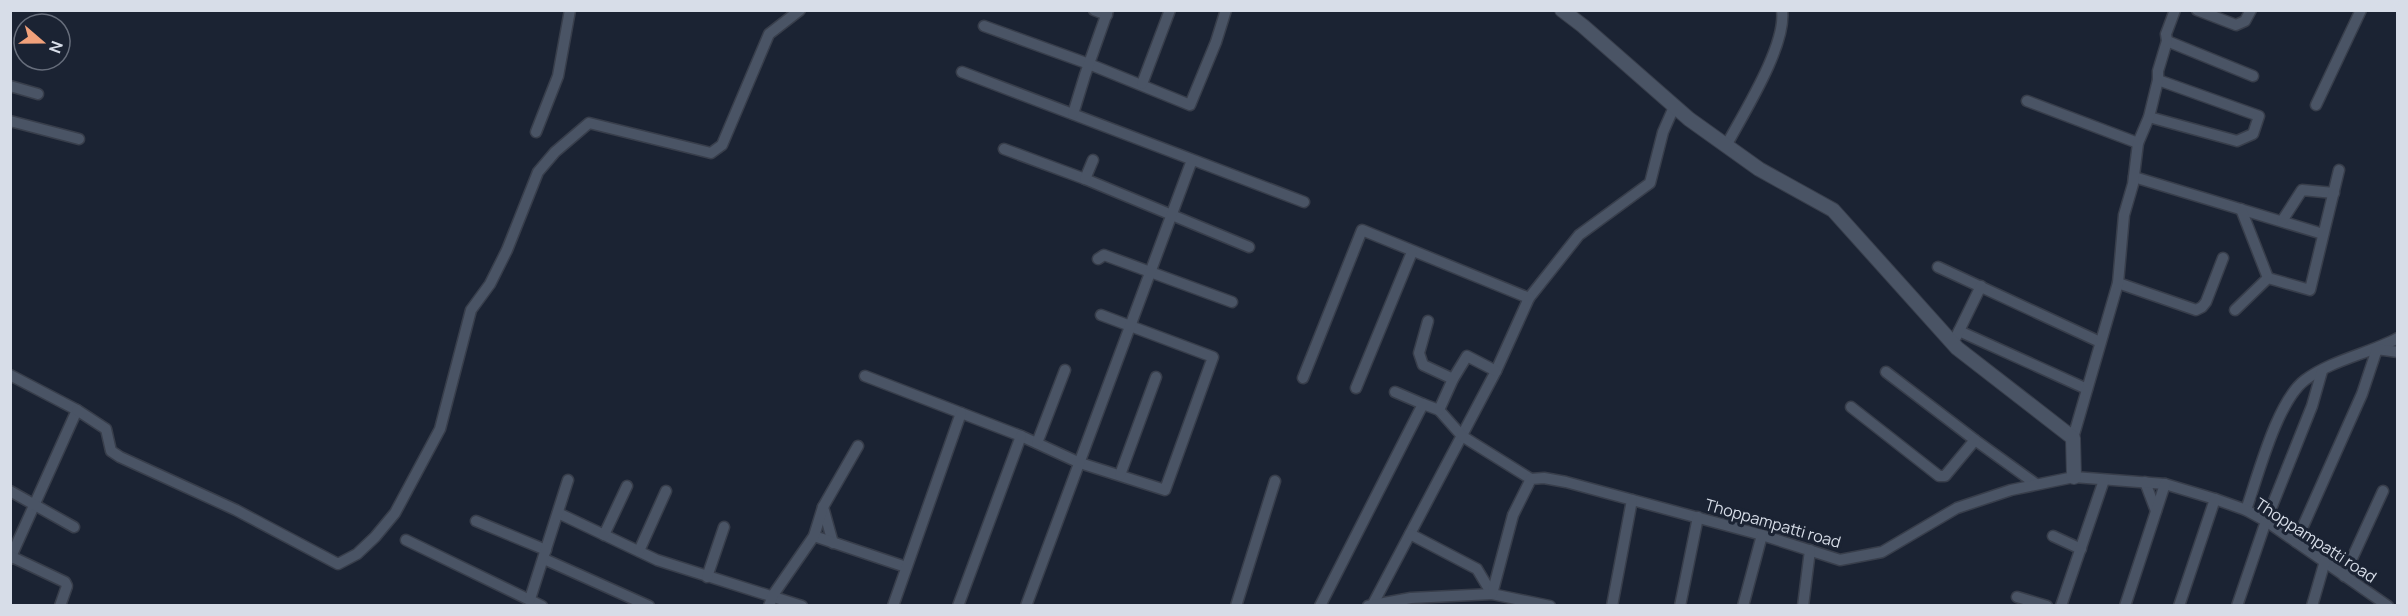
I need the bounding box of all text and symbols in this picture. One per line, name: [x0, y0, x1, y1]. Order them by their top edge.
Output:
north arrow: [12, 12, 72, 72]
text: N: [44, 38, 68, 56]
street label: Thoppampatti road: [1702, 493, 1844, 553]
street label: Thoppampatti road: [2251, 493, 2381, 587]

